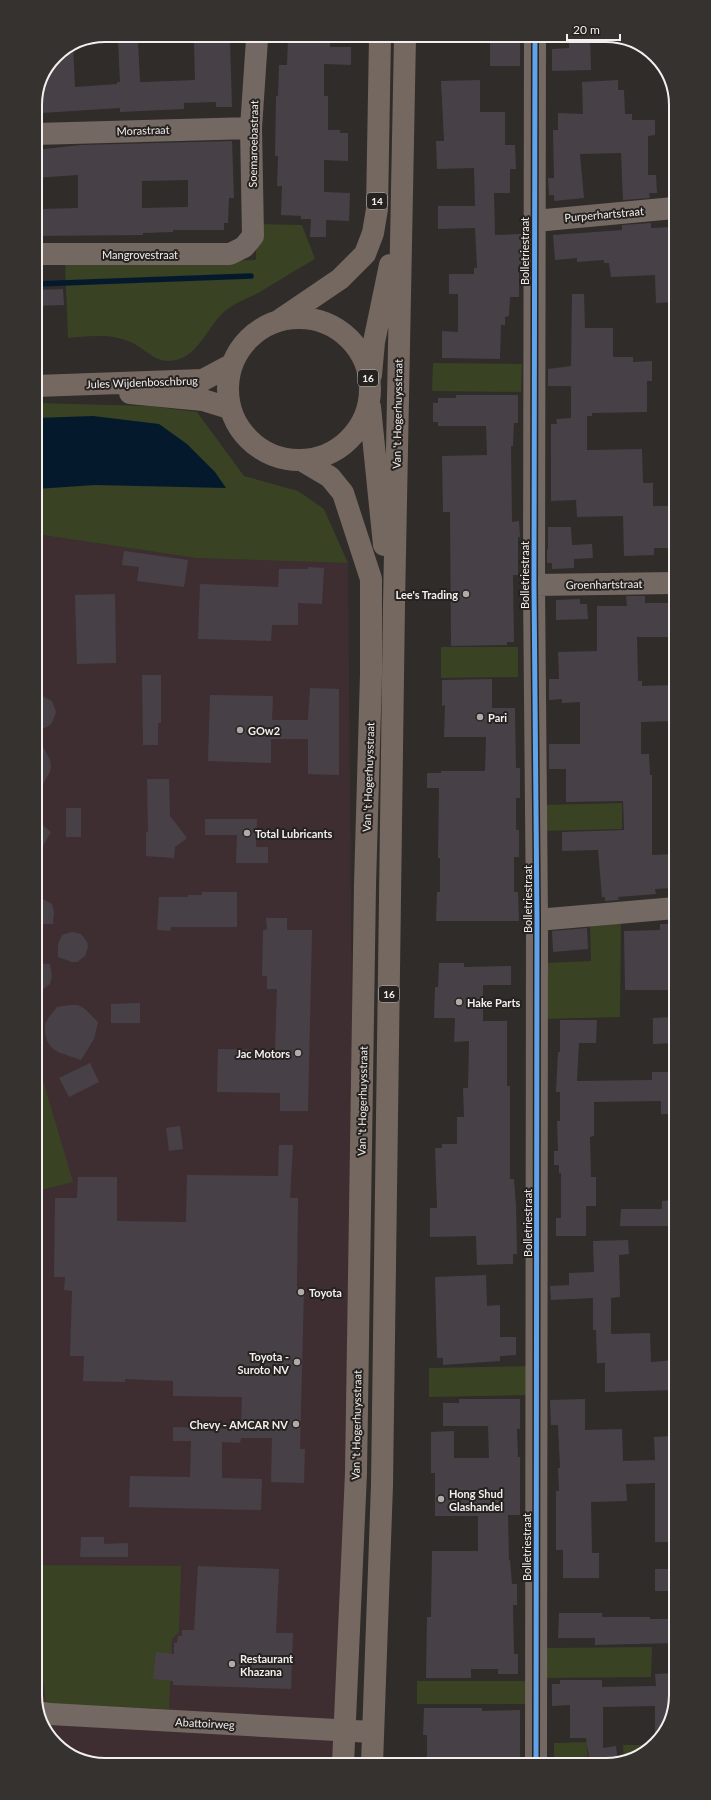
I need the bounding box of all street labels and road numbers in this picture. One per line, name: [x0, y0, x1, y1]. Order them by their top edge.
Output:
street label: Soemaroebastraat: [246, 100, 260, 188]
street label: Morastraat: [116, 123, 170, 137]
road number: 14: [367, 193, 387, 209]
street label: Purperhartstraat: [564, 204, 644, 224]
street label: Bolletriestraat: [518, 217, 531, 285]
street label: Mangrovestraat: [102, 248, 178, 261]
street label: Van 't Hogerhuysstraat: [390, 359, 404, 469]
road number: 16: [358, 370, 378, 386]
street label: Jules Wijdenboschbrug: [86, 374, 198, 390]
street label: Bolletriestraat: [518, 541, 531, 609]
street label: Groenhartstraat: [565, 577, 643, 591]
street label: Van 't Hogerhuysstraat: [360, 722, 376, 832]
street label: Bolletriestraat: [521, 865, 534, 933]
road number: 16: [379, 986, 399, 1002]
street label: Van 't Hogerhuysstraat: [355, 1046, 369, 1156]
street label: Bolletriestraat: [521, 1189, 534, 1257]
street label: Van 't Hogerhuysstraat: [349, 1370, 363, 1480]
street label: Bolletriestraat: [520, 1513, 533, 1581]
street label: Abattoirweg: [175, 1715, 235, 1731]

